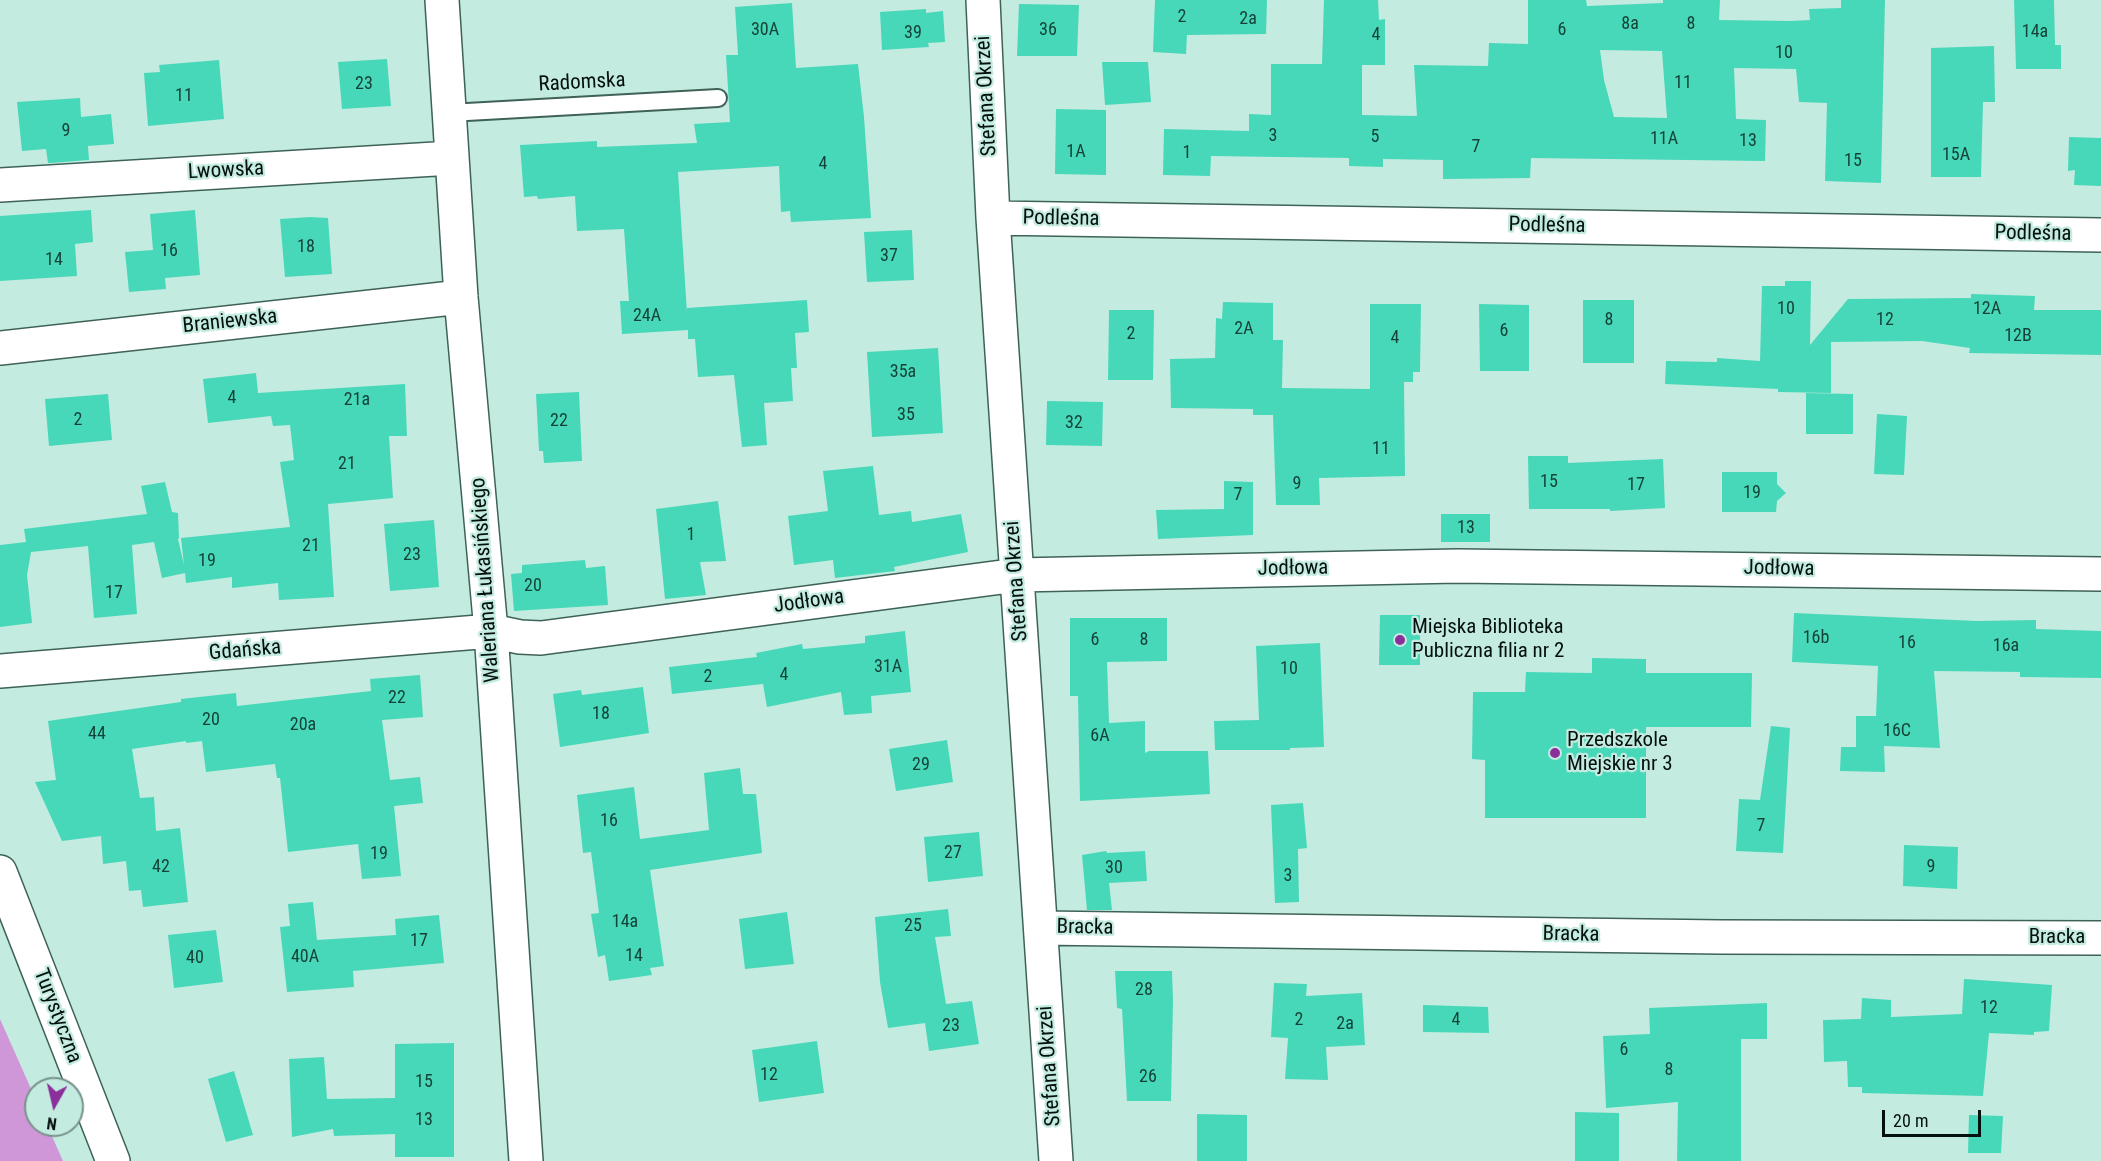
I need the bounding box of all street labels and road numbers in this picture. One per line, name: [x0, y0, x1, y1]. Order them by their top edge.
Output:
street label: Stefana Okrzei: [971, 35, 1003, 157]
street label: Radomska: [538, 68, 626, 98]
street label: Lwowska: [187, 156, 265, 186]
street label: Podleśna: [1022, 206, 1100, 232]
street label: Podleśna: [1508, 213, 1586, 239]
street label: Podleśna: [1994, 221, 2072, 247]
street label: Braniewska: [181, 304, 279, 340]
street label: Waleriana Łukasińskiego: [466, 477, 506, 683]
street label: Stefana Okrzei: [1000, 520, 1034, 642]
street label: Jodłowa: [1257, 556, 1329, 582]
street label: Jodłowa: [1743, 556, 1815, 582]
street label: Jodłowa: [772, 585, 846, 619]
street label: Gdańska: [208, 635, 282, 667]
street label: Bracka: [1056, 915, 1114, 941]
street label: Bracka: [1542, 922, 1600, 948]
street label: Bracka: [2029, 925, 2085, 951]
street label: Turystyczna: [27, 965, 87, 1067]
street label: Stefana Okrzei: [1033, 1005, 1067, 1127]

